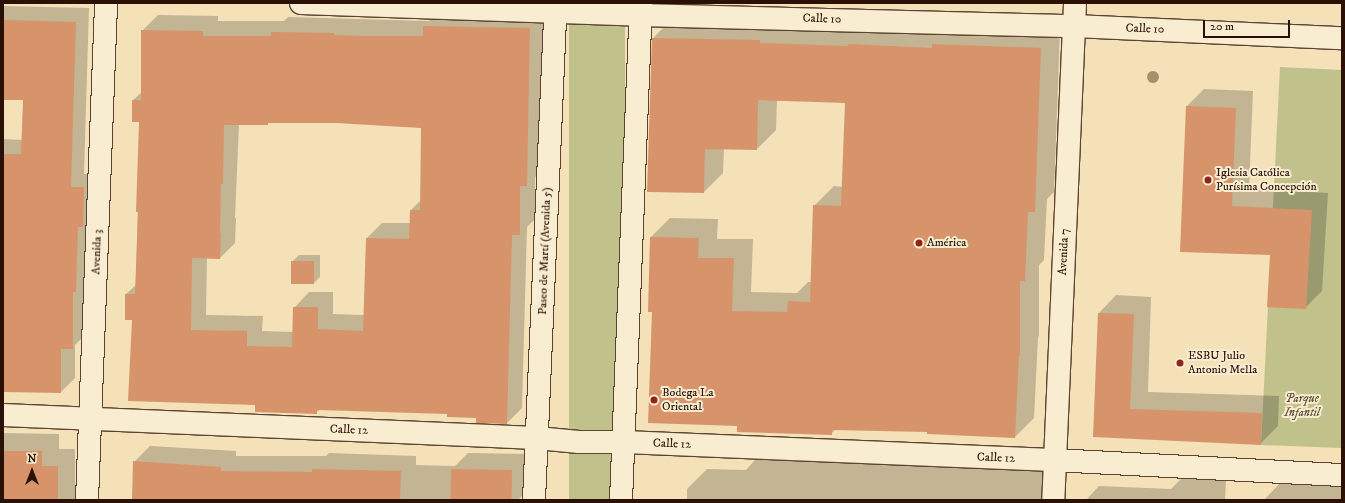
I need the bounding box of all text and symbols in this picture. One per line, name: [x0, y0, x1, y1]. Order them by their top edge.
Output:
street label: Calle 10: [802, 11, 842, 27]
scale bar: [1205, 12, 1292, 38]
text: 20 m: [1210, 19, 1234, 34]
street label: Calle 10: [1125, 21, 1165, 37]
place label: Iglesia Católica Purísima Concepción: [1216, 166, 1317, 194]
marker: Iglesia Católica Purísima Concepción: [1203, 175, 1213, 185]
street label: Paseo de Martí (Avenida 5): [536, 187, 554, 315]
street label: Avenida 7: [1056, 228, 1072, 276]
street label: Avenida 3: [89, 229, 105, 275]
place label: América: [927, 236, 966, 250]
marker: América: [914, 238, 924, 248]
place label: ESBU Julio Antonio Mella: [1188, 349, 1257, 377]
marker: ESBU Julio Antonio Mella: [1175, 358, 1185, 368]
place label: Bodega La Oriental: [662, 386, 714, 414]
park label: Parque Infantil: [1284, 392, 1320, 420]
marker: Bodega La Oriental: [649, 395, 659, 405]
street label: Calle 12: [330, 422, 368, 438]
street label: Calle 12: [653, 436, 691, 452]
street label: Calle 12: [977, 450, 1015, 466]
north arrow: [12, 451, 52, 491]
text: N: [27, 452, 37, 466]

